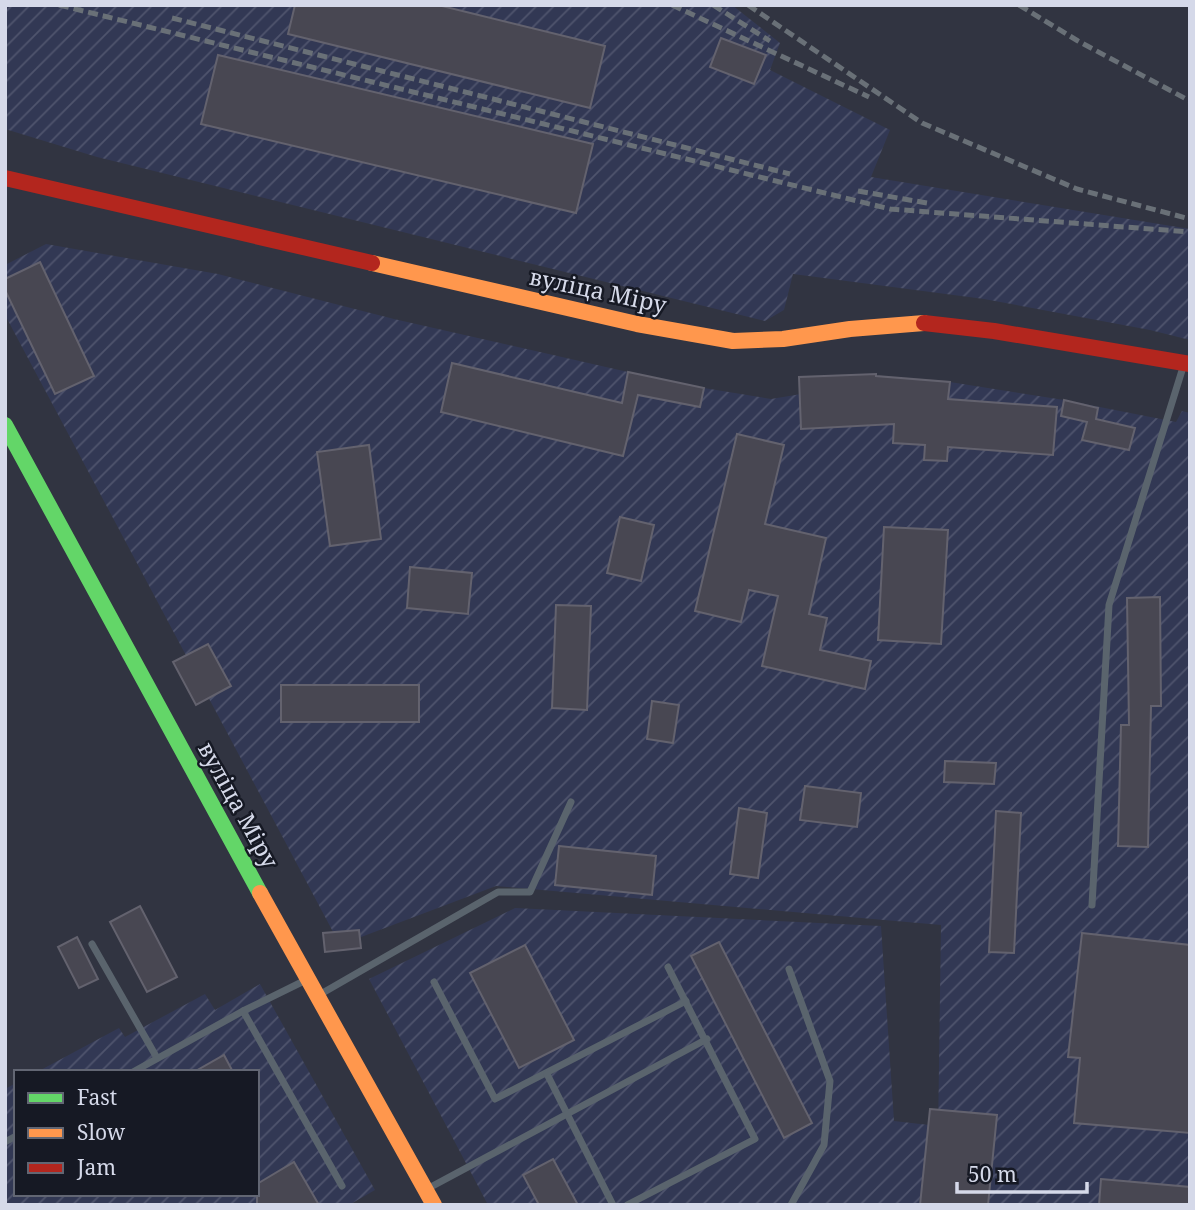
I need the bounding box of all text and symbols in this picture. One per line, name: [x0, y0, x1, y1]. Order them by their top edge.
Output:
street label: вуліца Міру: [527, 260, 671, 320]
street label: вуліца Міру: [191, 736, 287, 874]
legend: [14, 1070, 259, 1196]
text: Fast: [77, 1083, 117, 1111]
text: Slow: [77, 1118, 126, 1146]
scale bar: [957, 1150, 1086, 1194]
text: Jam: [76, 1153, 116, 1181]
text: 50 m: [968, 1160, 1017, 1188]

